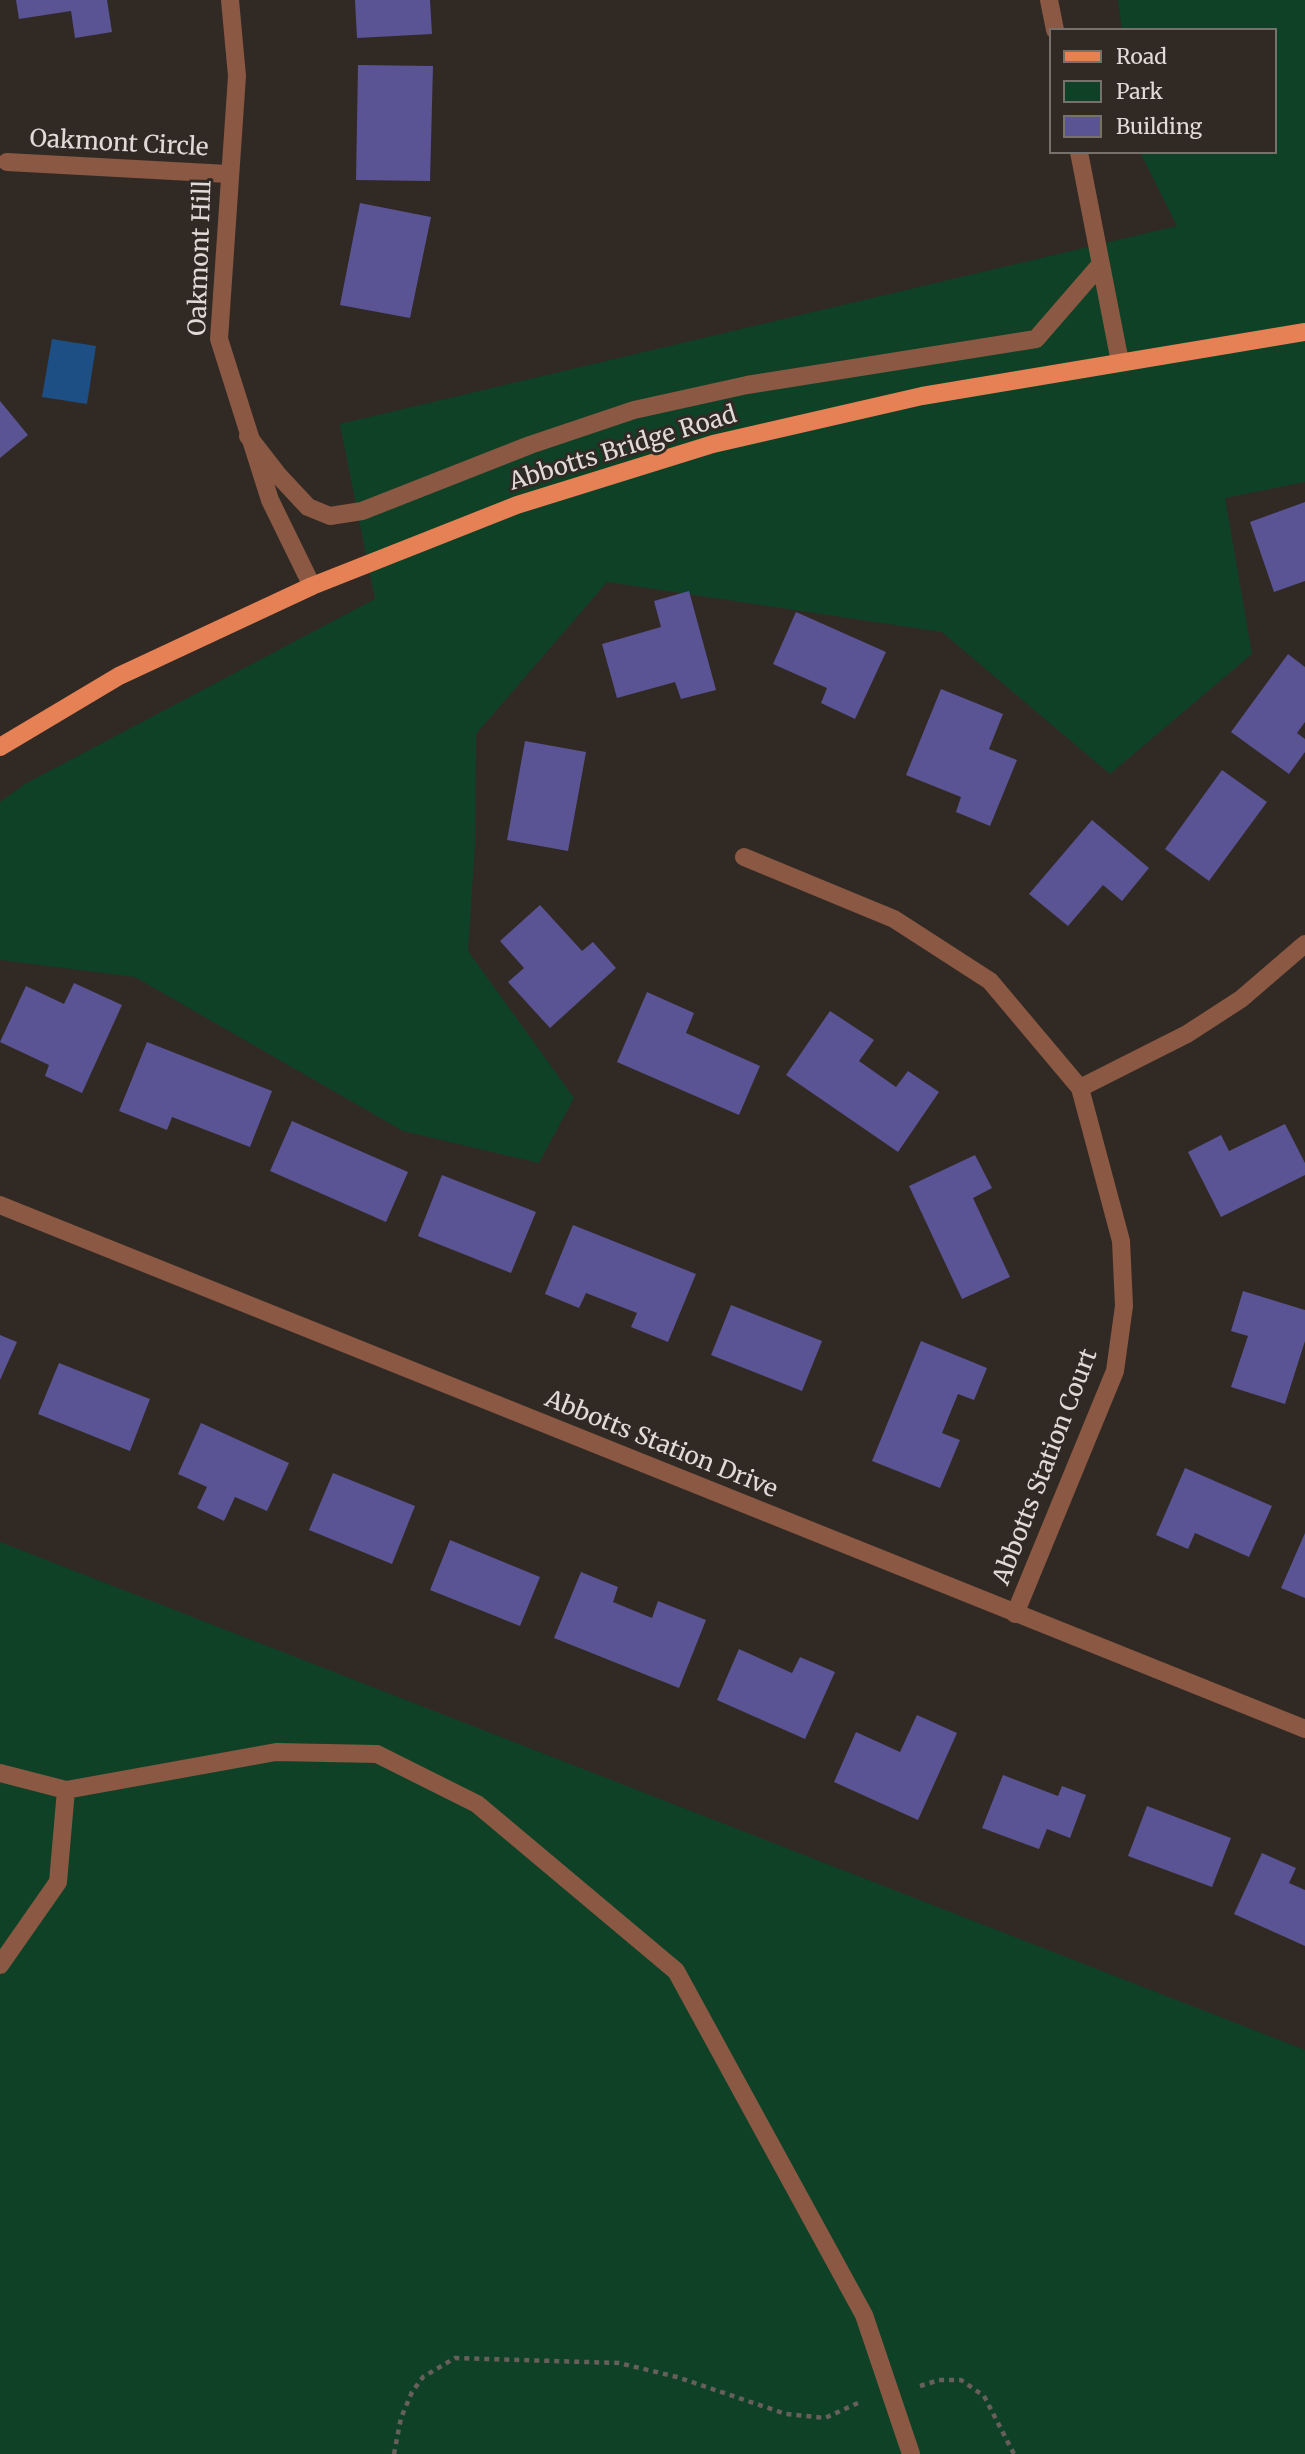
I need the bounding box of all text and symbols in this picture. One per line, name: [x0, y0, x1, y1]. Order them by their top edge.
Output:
legend: [1050, 28, 1277, 154]
text: Road: [1116, 43, 1167, 70]
text: Park: [1116, 78, 1163, 105]
text: Building: [1116, 113, 1202, 140]
street label: Oakmont Circle: [29, 125, 209, 163]
street label: Oakmont Hill: [184, 180, 218, 336]
street label: Abbotts Bridge Road: [506, 401, 740, 497]
street label: Abbotts Station Court: [988, 1345, 1104, 1589]
street label: Abbotts Station Drive: [541, 1385, 781, 1505]

